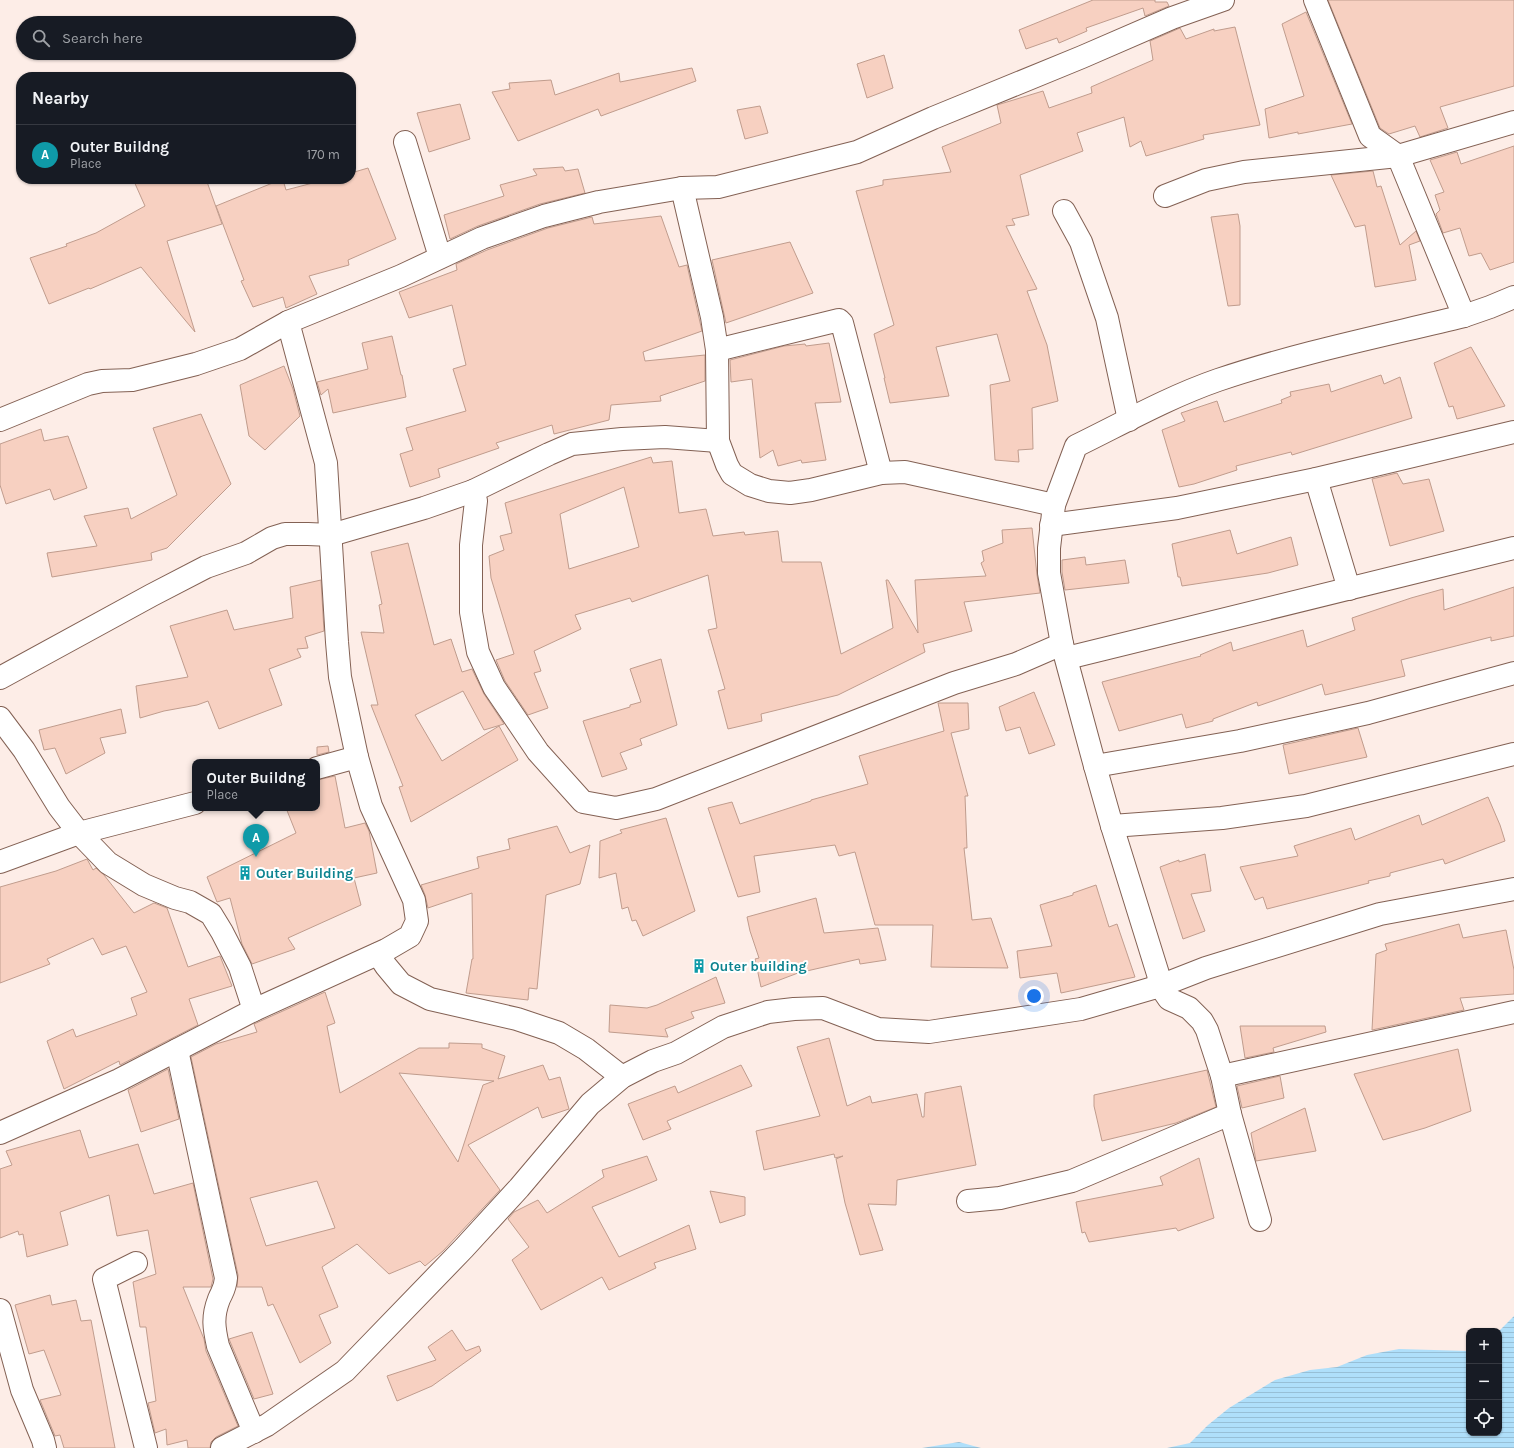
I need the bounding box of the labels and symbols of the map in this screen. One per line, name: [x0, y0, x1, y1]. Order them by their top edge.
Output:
pin: A: [243, 824, 269, 857]
building icon: Outer Building: [237, 865, 253, 881]
place label: Outer Building: [256, 865, 353, 882]
building icon: Outer building: [691, 958, 707, 974]
place label: Outer building: [710, 958, 807, 975]
your location: [1024, 986, 1044, 1006]

